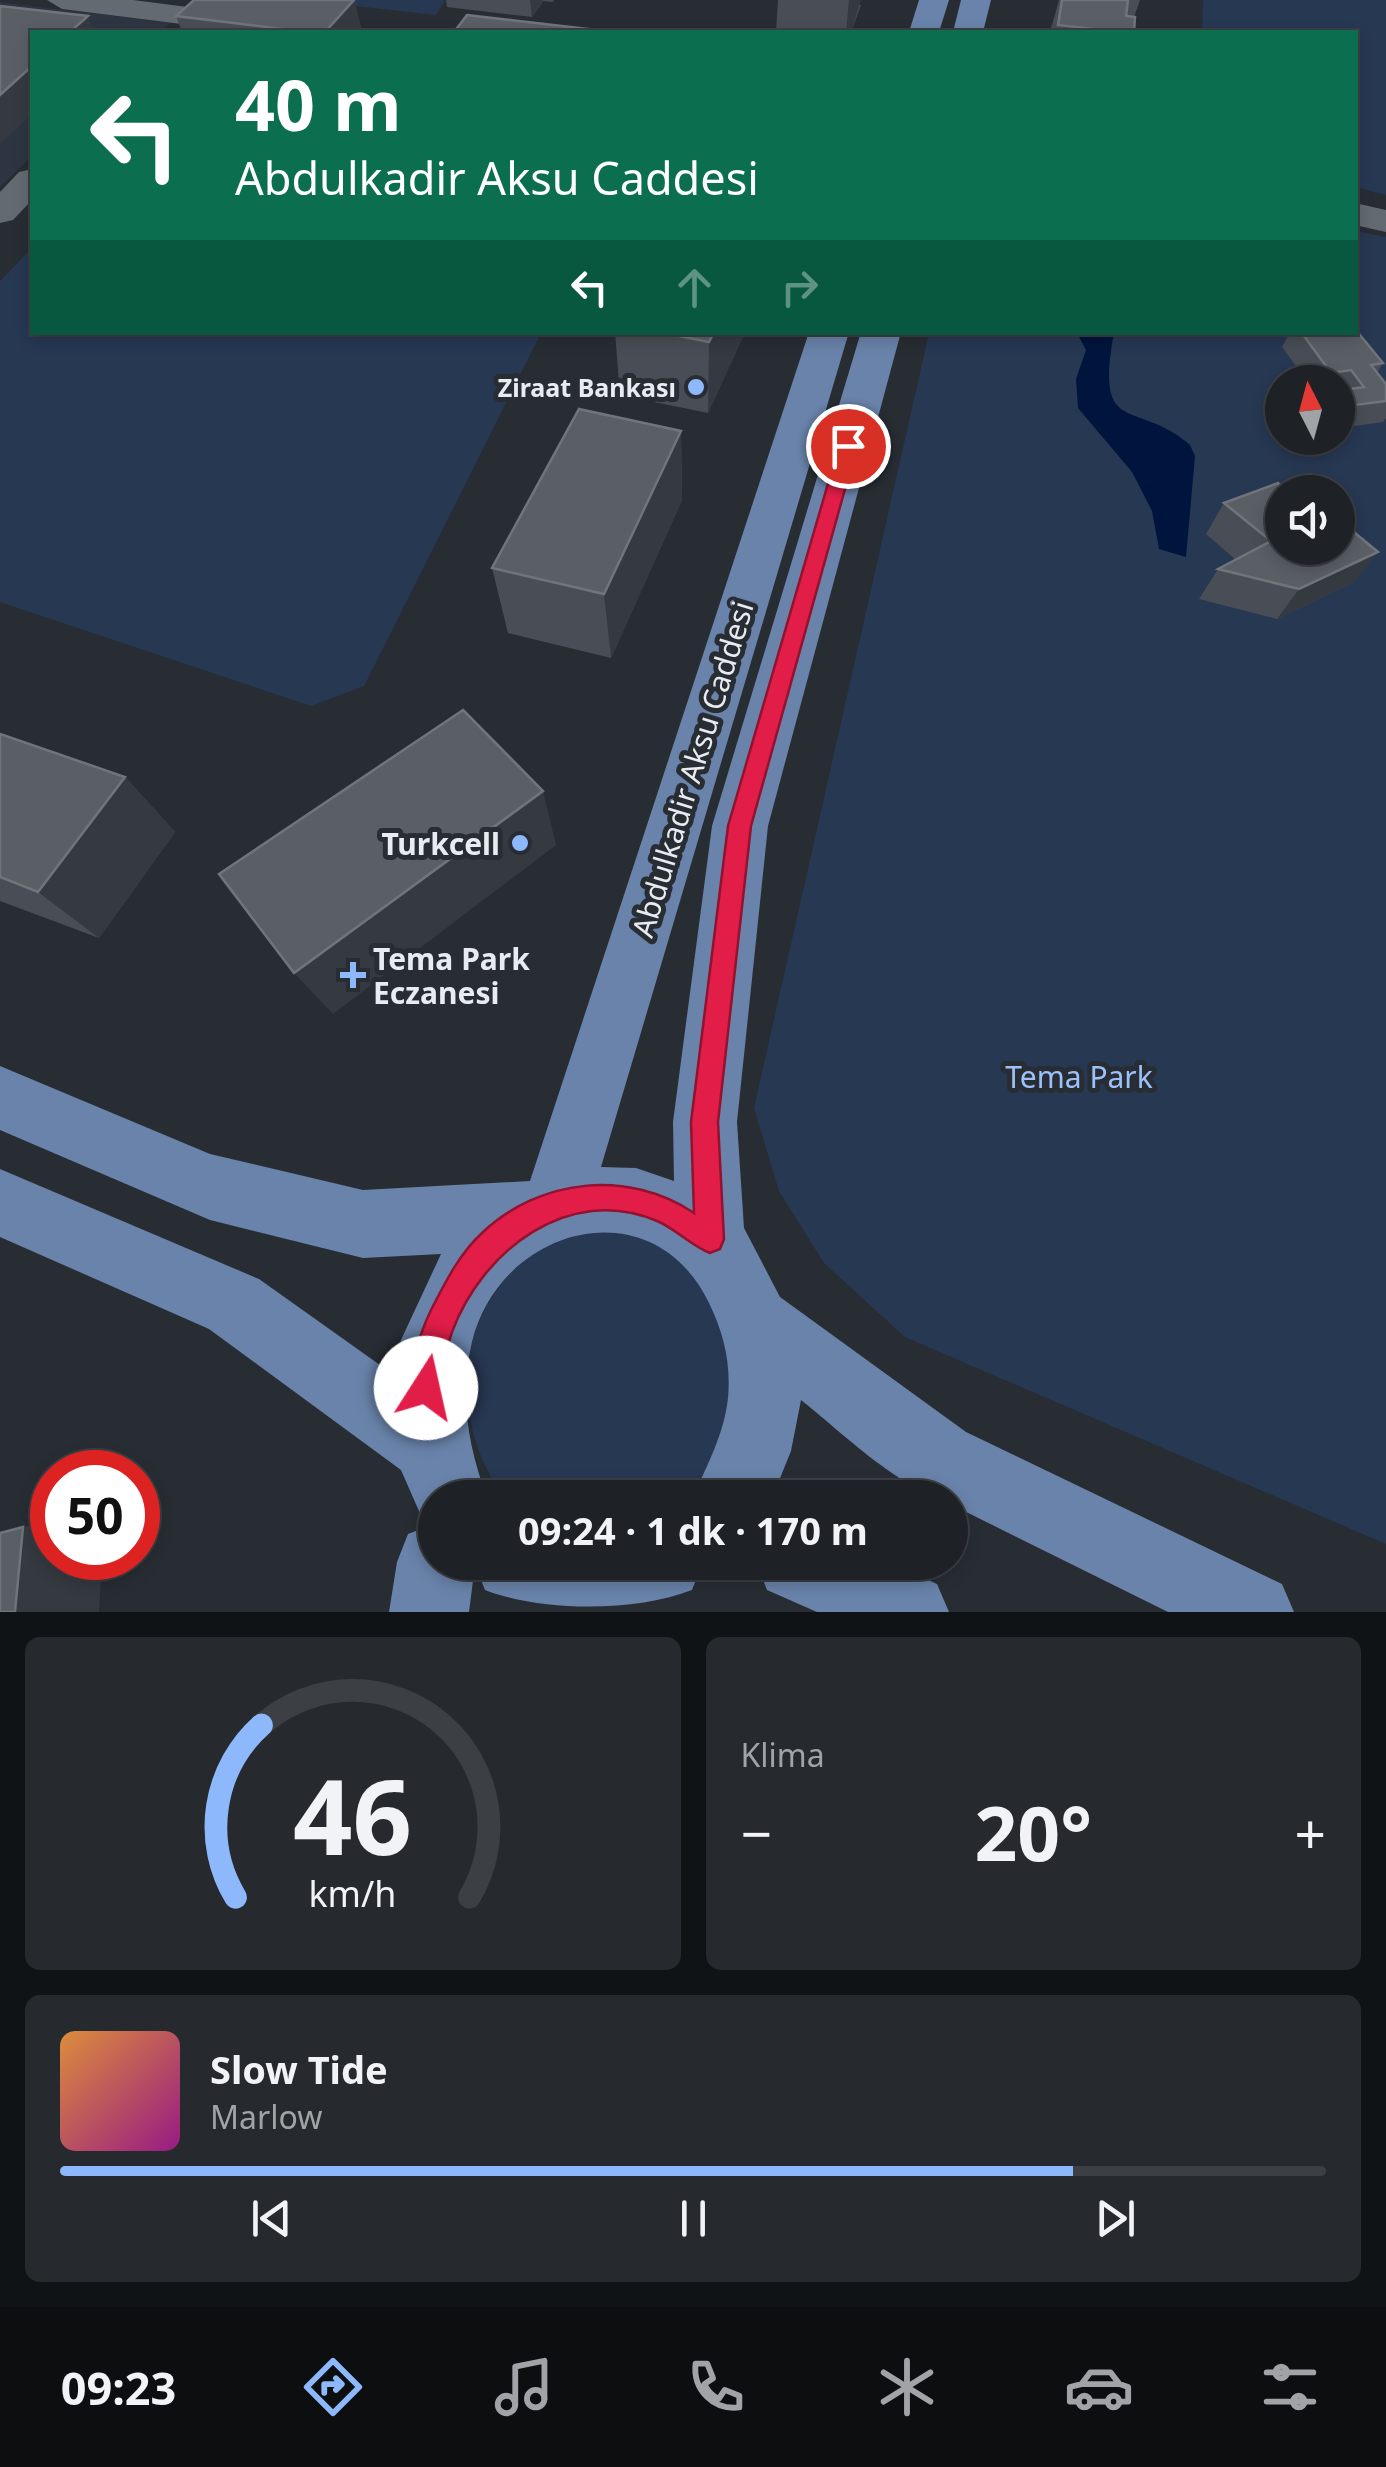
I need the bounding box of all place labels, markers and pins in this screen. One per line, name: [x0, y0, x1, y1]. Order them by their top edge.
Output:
place label: Ziraat Bankası: [498, 370, 676, 404]
marker: Ziraat Bankası: [685, 376, 707, 398]
pin: [806, 404, 891, 489]
place label: Turkcell: [381, 823, 500, 864]
marker: Turkcell: [509, 832, 531, 854]
place label: Tema Park Eczanesi: [373, 938, 530, 1013]
marker: Tema Park Eczanesi: [342, 964, 364, 986]

